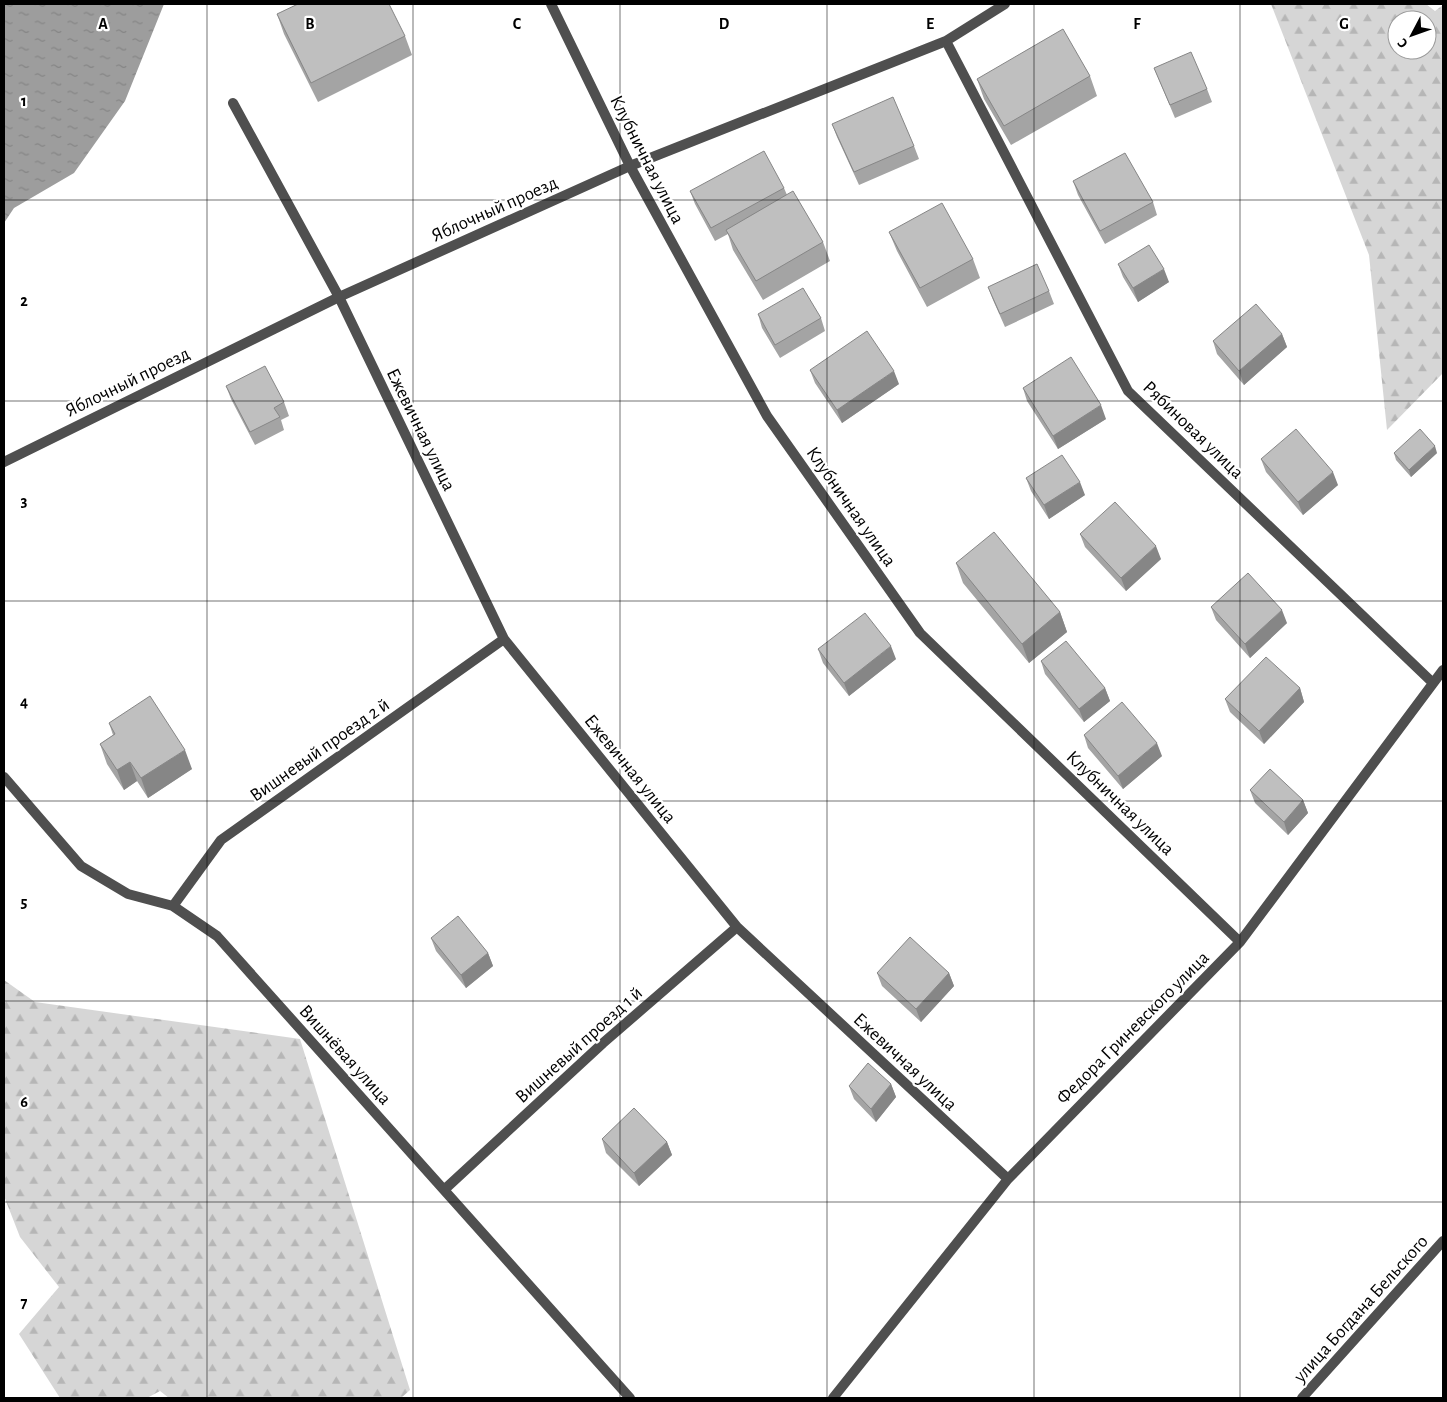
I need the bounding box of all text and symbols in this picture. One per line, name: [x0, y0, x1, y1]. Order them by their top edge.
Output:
north arrow: [1387, 10, 1437, 60]
text: A: [98, 16, 108, 32]
text: B: [305, 16, 315, 32]
text: C: [513, 16, 522, 32]
text: D: [719, 16, 730, 32]
text: E: [926, 16, 934, 32]
text: F: [1133, 16, 1141, 32]
text: G: [1339, 16, 1349, 32]
text: С: [1395, 35, 1411, 50]
street label: Клубничная улица: [606, 92, 687, 227]
text: 1: [21, 93, 27, 109]
street label: Яблочный проезд: [429, 173, 561, 246]
text: 2: [20, 293, 28, 309]
street label: Яблочный проезд: [62, 344, 193, 421]
street label: Ежевичная улица: [383, 365, 459, 494]
street label: Рябиновая улица: [1139, 378, 1247, 483]
street label: Клубничная улица: [802, 443, 899, 571]
text: 3: [21, 493, 28, 509]
text: 4: [20, 694, 28, 710]
street label: Вишневый проезд 2 й: [247, 695, 393, 805]
street label: Ежевичная улица: [580, 711, 680, 827]
street label: Клубничная улица: [1062, 747, 1178, 859]
text: 5: [21, 894, 28, 910]
street label: Федора Гриневского улица: [1053, 948, 1213, 1108]
street label: Вишневый проезд 1 й: [512, 983, 646, 1107]
street label: Вишнёвая улица: [295, 1001, 395, 1109]
street label: Ежевичная улица: [850, 1009, 961, 1115]
text: 6: [20, 1094, 28, 1110]
street label: улица Богдана Бельского: [1290, 1232, 1432, 1387]
text: 7: [21, 1295, 28, 1311]

